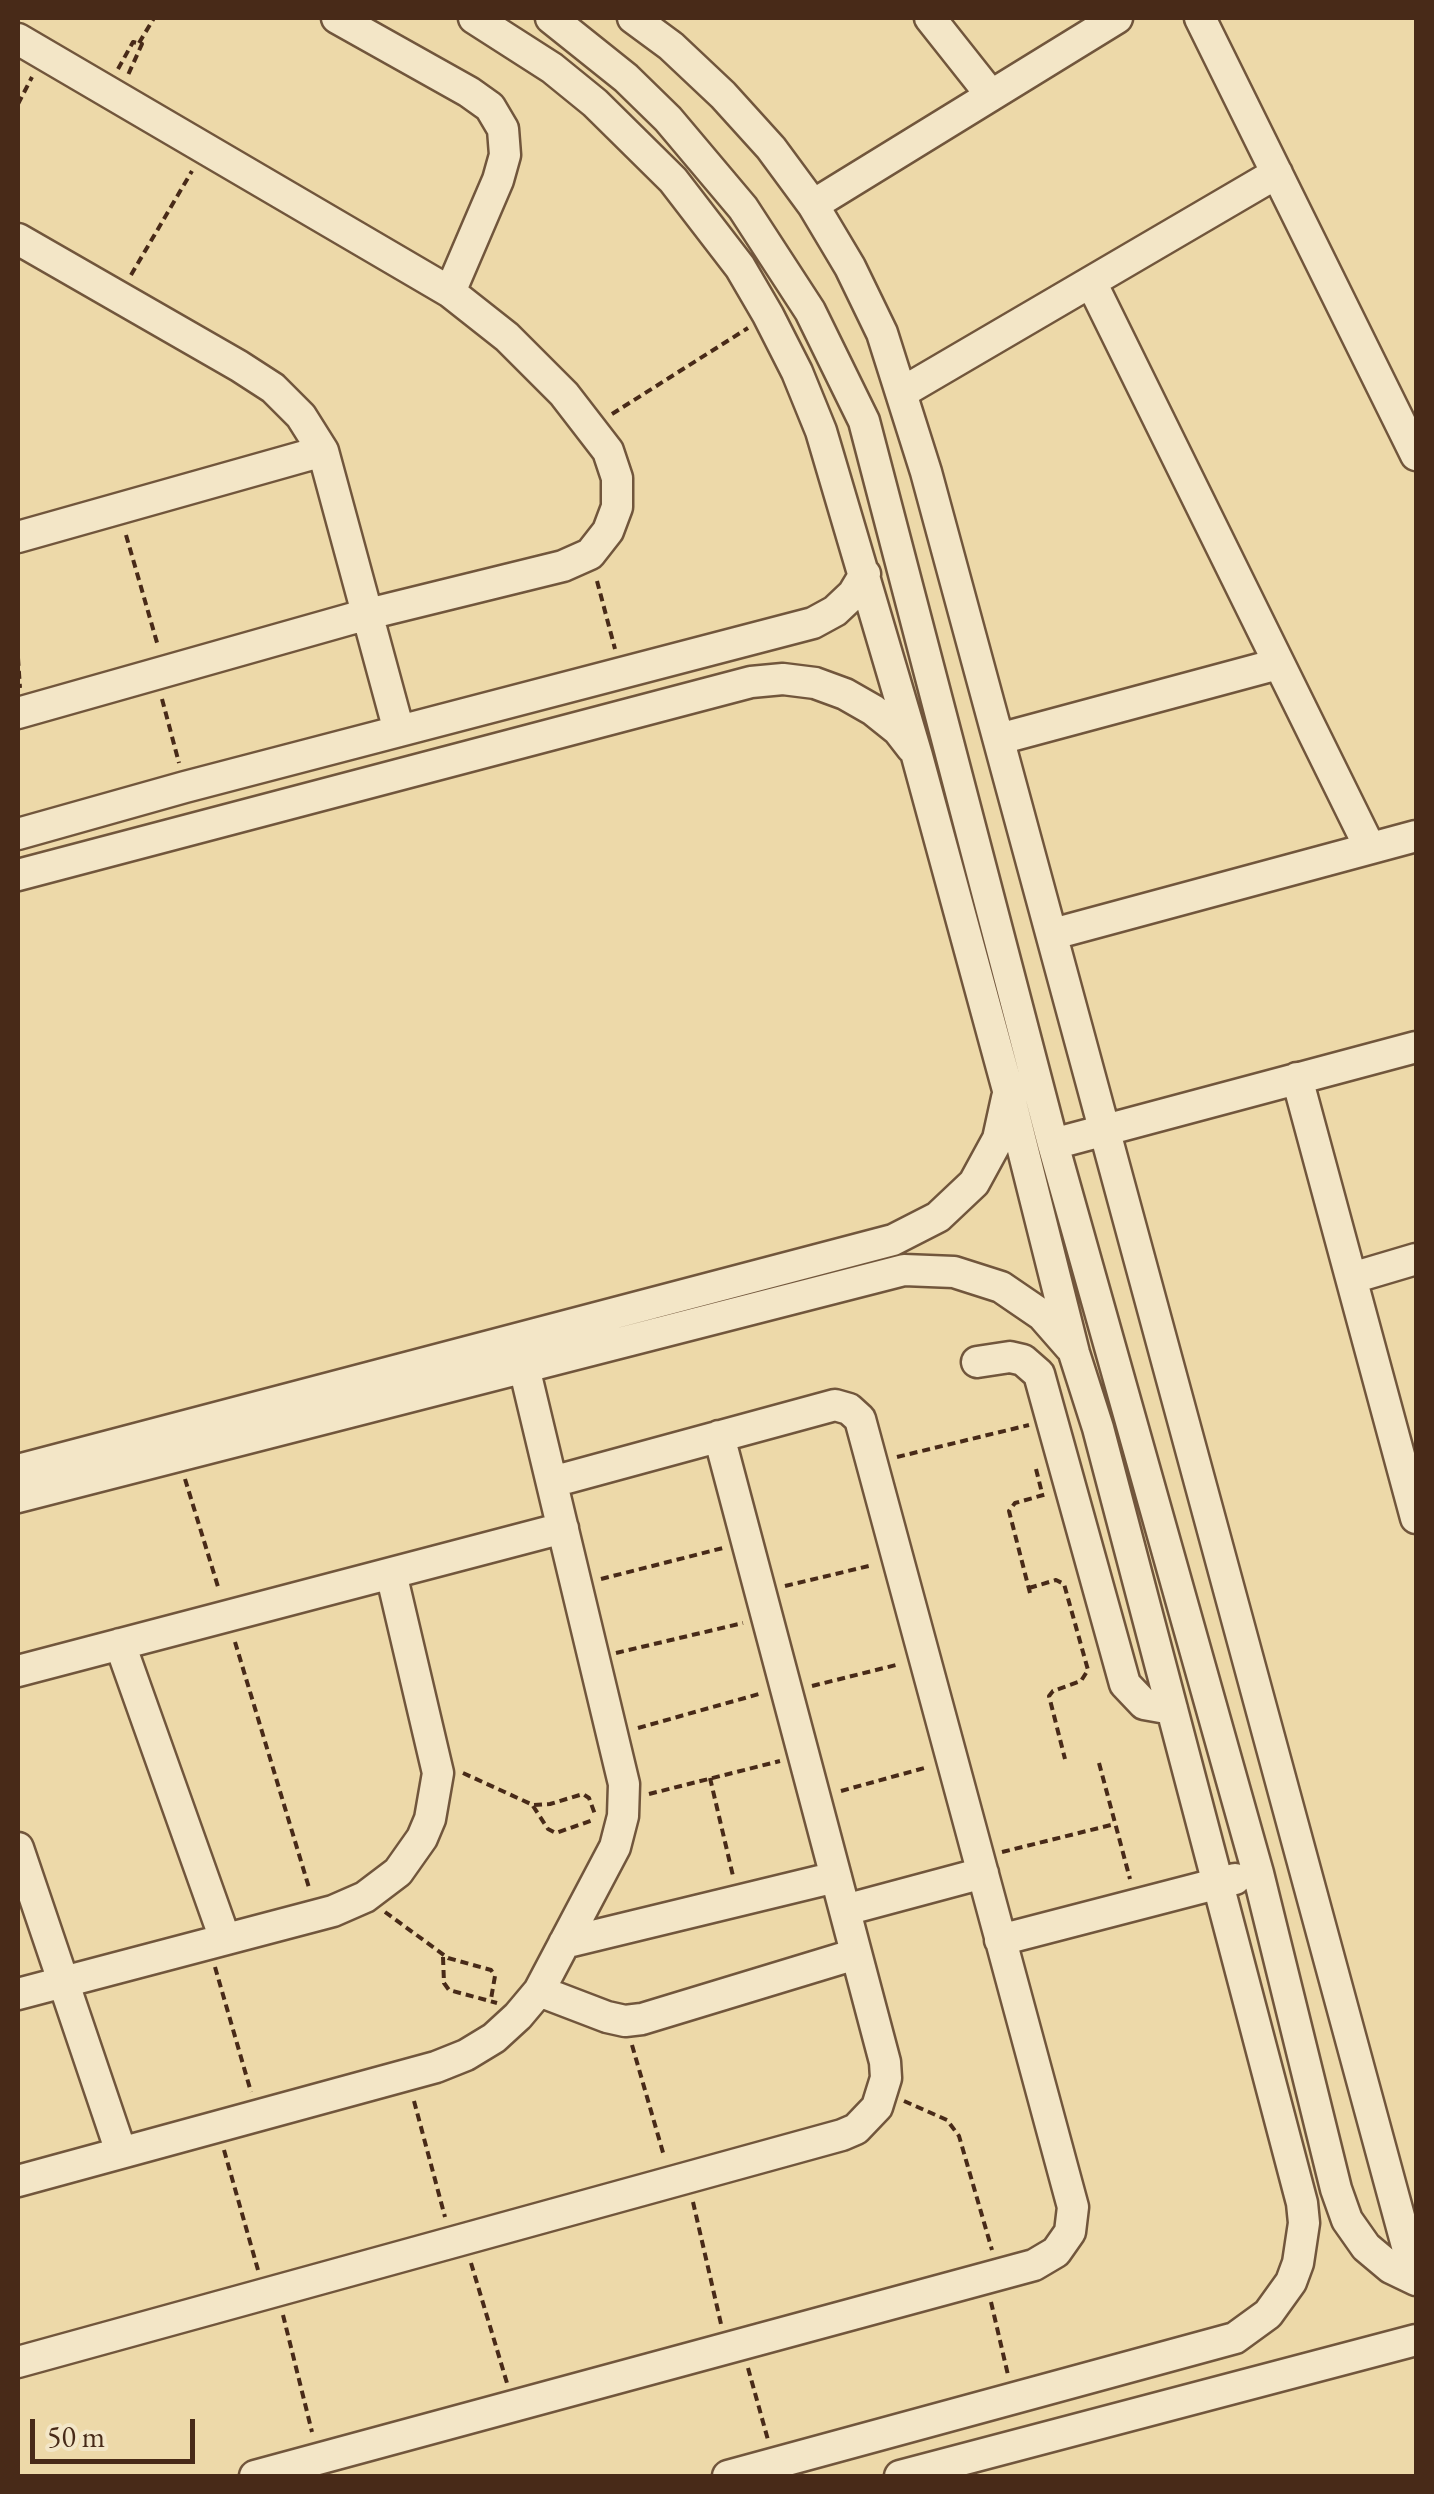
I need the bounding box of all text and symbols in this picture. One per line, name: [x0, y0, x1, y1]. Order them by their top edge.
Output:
scale bar: [35, 2399, 200, 2461]
text: 50 m: [47, 2417, 105, 2456]

